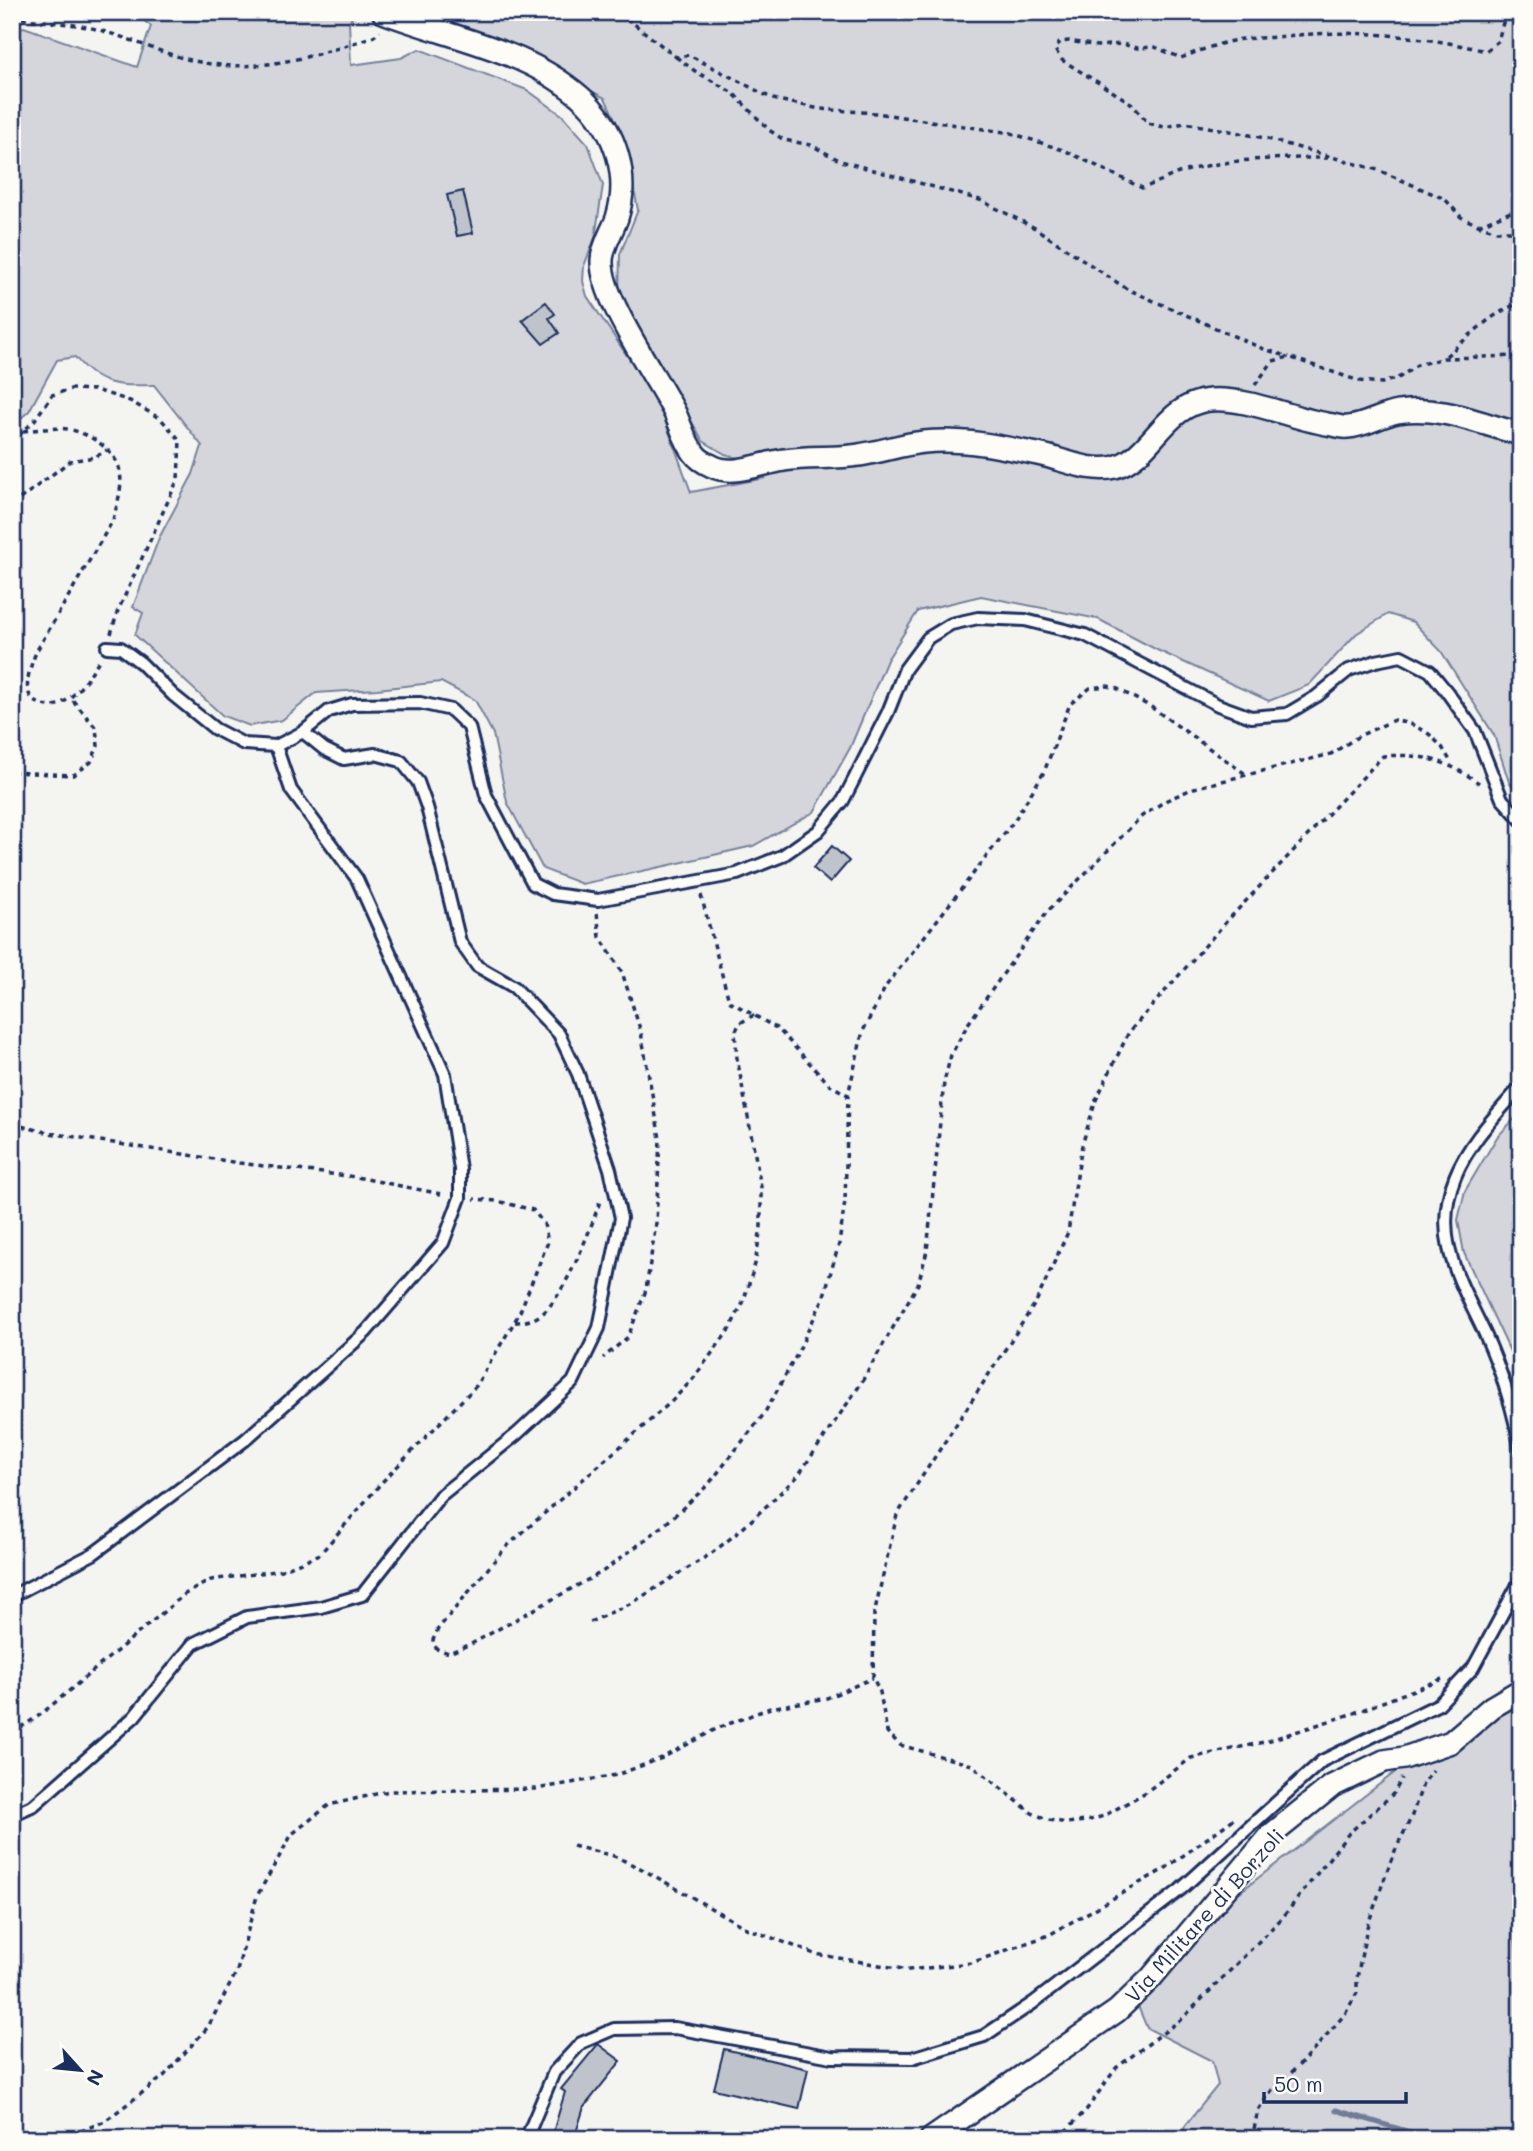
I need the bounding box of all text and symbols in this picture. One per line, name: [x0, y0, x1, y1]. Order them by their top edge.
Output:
street label: Via Militare di Borzoli: [1119, 1822, 1289, 2008]
north arrow: [46, 2036, 116, 2106]
scale bar: [1264, 2060, 1405, 2104]
text: N: [81, 2066, 110, 2090]
text: 50 m: [1274, 2070, 1323, 2097]

